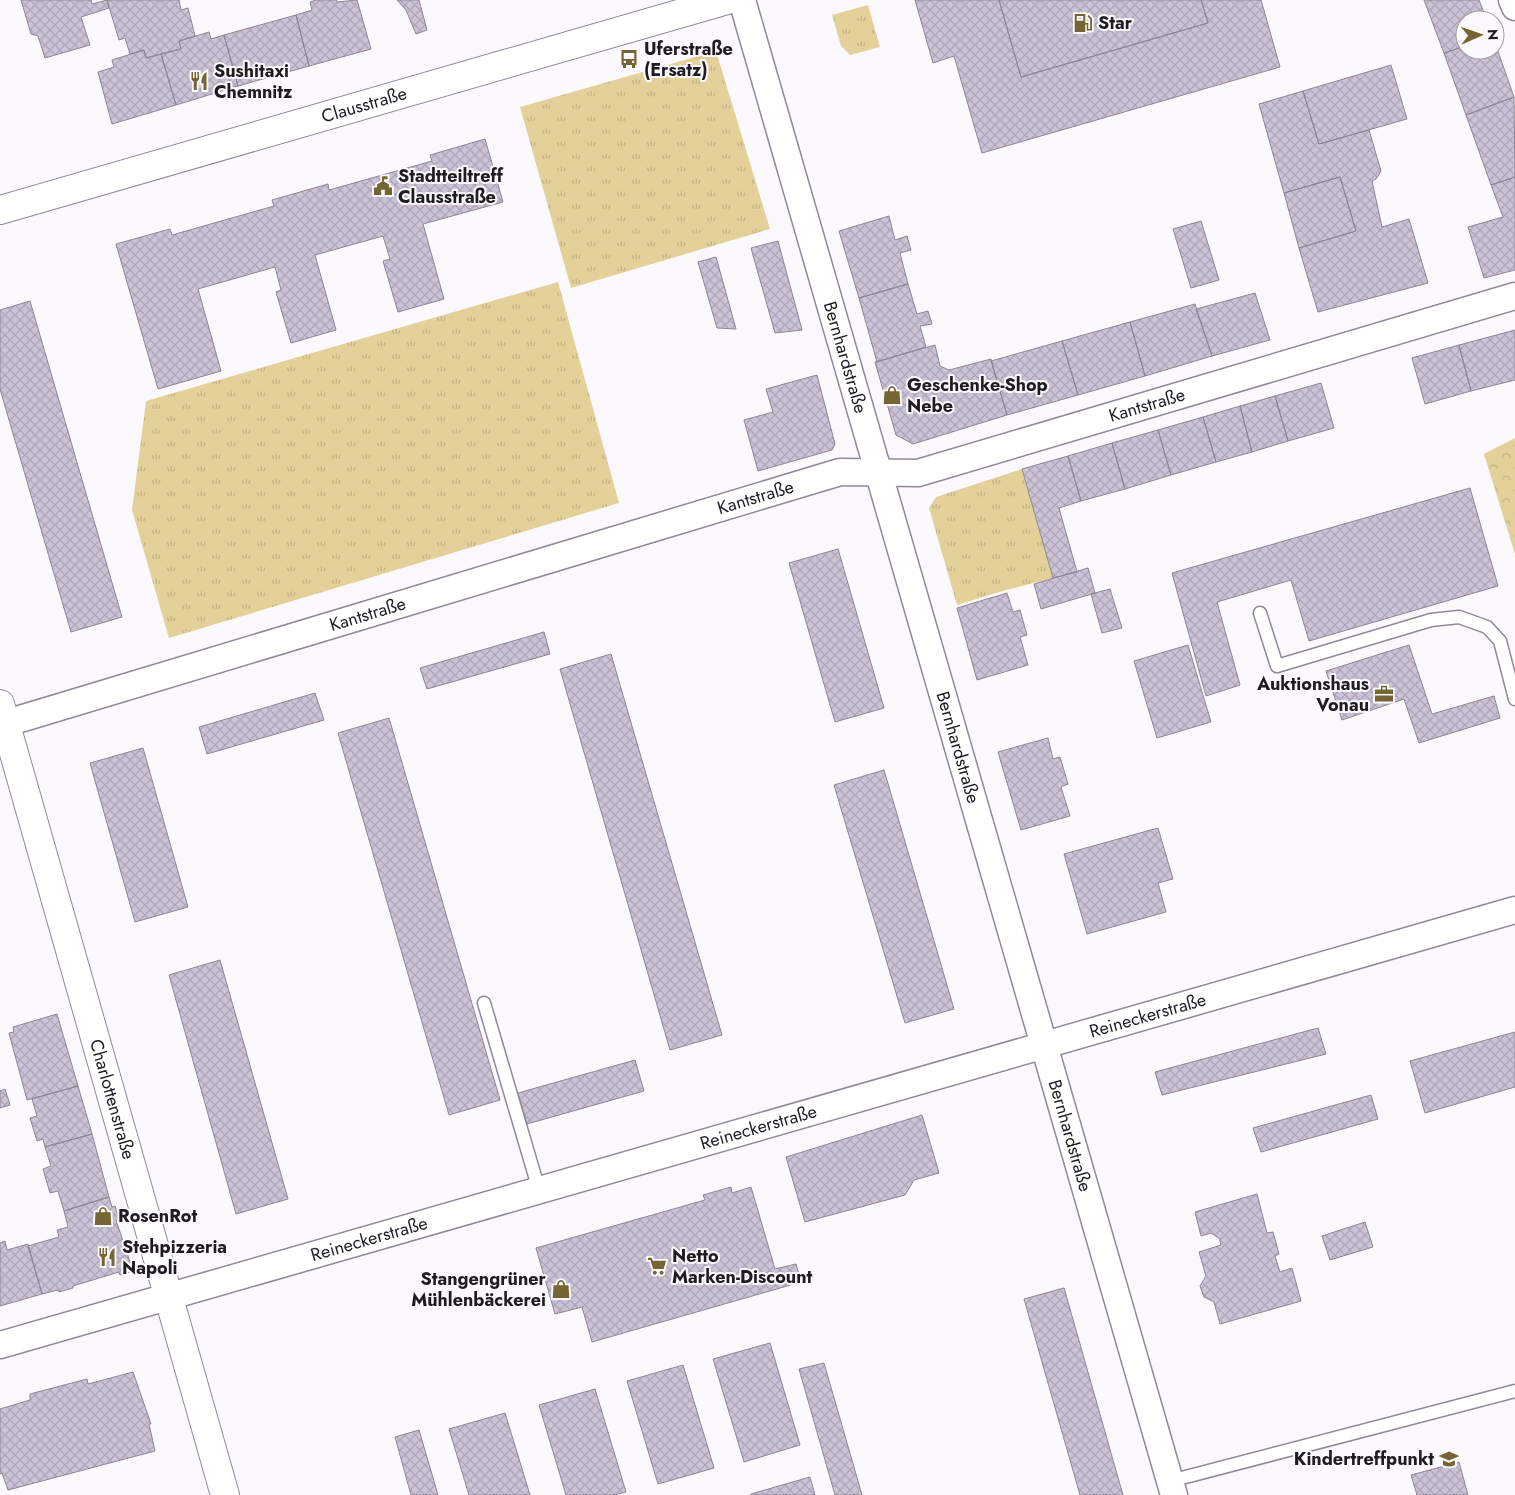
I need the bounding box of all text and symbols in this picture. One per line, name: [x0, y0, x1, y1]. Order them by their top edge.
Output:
place label: Star: [1098, 10, 1133, 36]
north arrow: [1455, 10, 1505, 60]
fuel station icon: Star: [1072, 12, 1094, 34]
text: N: [1483, 29, 1503, 40]
place label: Uferstraße (Ersatz): [644, 36, 733, 83]
bus stop icon: Uferstraße (Ersatz): [618, 48, 640, 70]
place label: Sushitaxi Chemnitz: [214, 58, 293, 105]
restaurant icon: Sushitaxi Chemnitz: [188, 70, 210, 92]
street label: Clausstraße: [318, 80, 410, 129]
place label: Stadtteiltreff Clausstraße: [398, 163, 504, 210]
public building icon: Stadtteiltreff Clausstraße: [372, 175, 394, 197]
street label: Bernhardstraße: [817, 298, 874, 416]
place label: Geschenke-Shop Nebe: [907, 372, 1048, 419]
street label: Kantstraße: [1106, 382, 1188, 429]
shop icon: Geschenke-Shop Nebe: [881, 384, 903, 406]
street label: Kantstraße: [714, 474, 797, 521]
street label: Kantstraße: [326, 590, 409, 638]
place label: Auktionshaus Vonau: [1256, 671, 1369, 718]
office icon: Auktionshaus Vonau: [1373, 683, 1395, 705]
street label: Bernhardstraße: [929, 688, 986, 806]
street label: Reineckerstraße: [1086, 986, 1209, 1045]
street label: Charlottenstraße: [83, 1036, 142, 1162]
street label: Bernhardstraße: [1042, 1076, 1099, 1195]
street label: Reineckerstraße: [697, 1098, 820, 1156]
place label: RosenRot: [118, 1203, 197, 1229]
shop icon: RosenRot: [92, 1205, 114, 1227]
street label: Reineckerstraße: [308, 1210, 431, 1268]
place label: Stehpizzeria Napoli: [122, 1234, 227, 1281]
place label: Netto Marken-Discount: [672, 1243, 812, 1290]
restaurant icon: Stehpizzeria Napoli: [96, 1246, 118, 1268]
supermarket icon: Netto Marken-Discount: [646, 1255, 668, 1277]
place label: Stangengrüner Mühlenbäckerei: [411, 1266, 547, 1313]
shop icon: Stangengrüner Mühlenbäckerei: [550, 1278, 572, 1300]
place label: Kindertreffpunkt: [1294, 1446, 1434, 1472]
school or university icon: Kindertreffpunkt: [1438, 1448, 1460, 1470]

